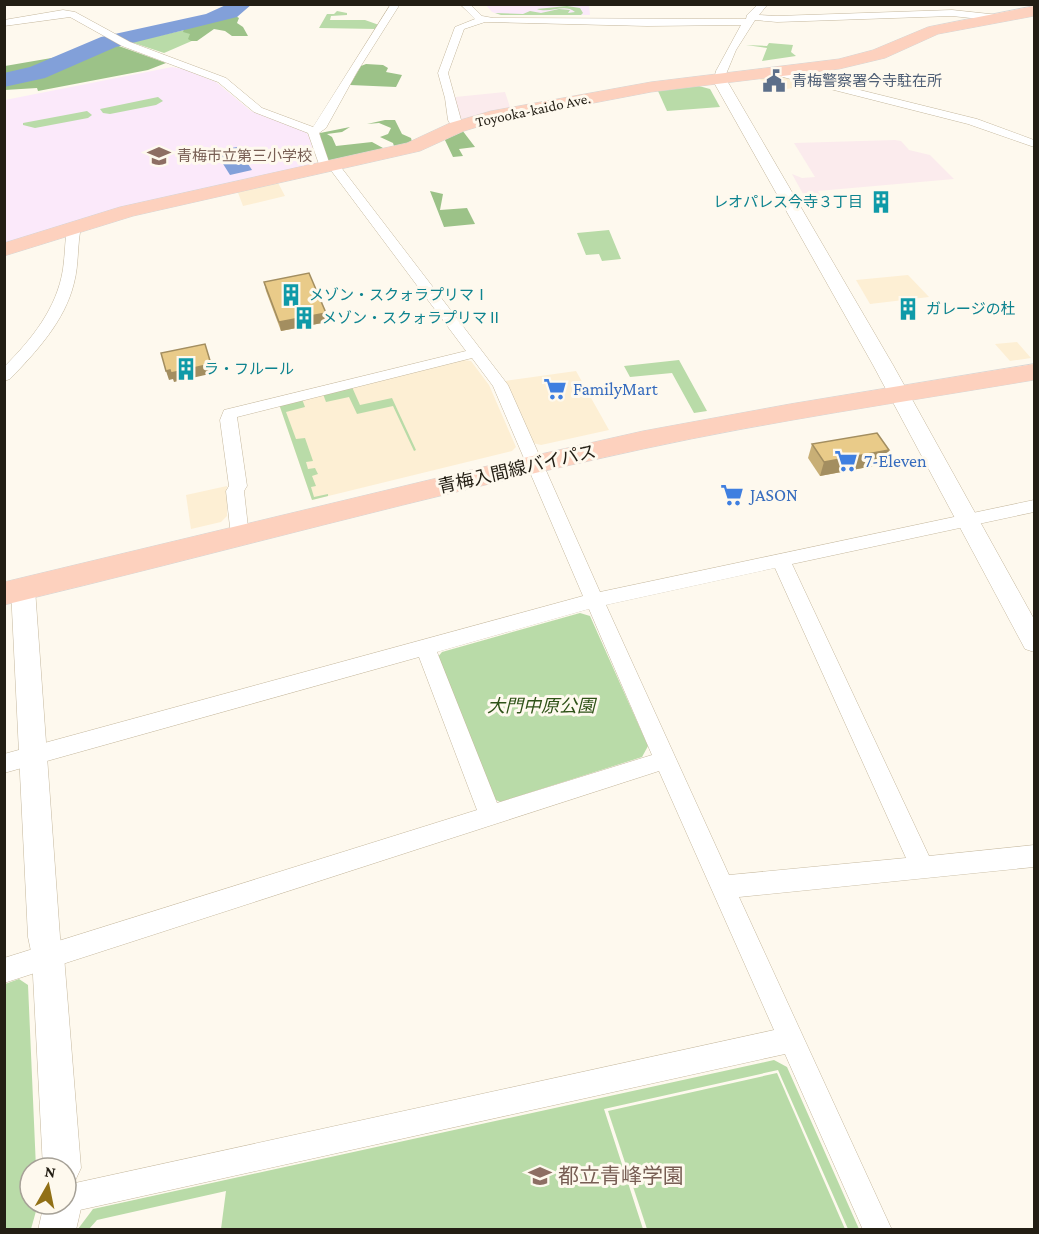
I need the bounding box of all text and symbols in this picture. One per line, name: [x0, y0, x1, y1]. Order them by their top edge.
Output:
public building icon: 青梅警察署今寺駐在所: [761, 68, 787, 94]
place label: 青梅警察署今寺駐在所: [792, 72, 942, 89]
street label: Toyooka-kaido Ave.: [474, 90, 592, 131]
school or university icon: 青梅市立第三小学校: [146, 143, 172, 169]
place label: 青梅市立第三小学校: [177, 147, 312, 164]
building icon: レオパレス今寺３丁目: [868, 189, 894, 215]
place label: レオパレス今寺３丁目: [713, 194, 863, 210]
building icon: メゾン・スクォラプリマⅠ: [278, 282, 304, 308]
place label: メゾン・スクォラプリマⅠ: [309, 287, 489, 303]
building icon: ガレージの杜: [895, 296, 921, 322]
place label: ガレージの杜: [926, 301, 1016, 317]
building icon: メゾン・スクォラプリマⅡ: [291, 305, 317, 331]
place label: メゾン・スクォラプリマⅡ: [322, 310, 502, 326]
building icon: ラ・フルール: [173, 356, 199, 382]
place label: ラ・フルール: [204, 361, 294, 377]
supermarket icon: FamilyMart: [542, 376, 568, 402]
place label: FamilyMart: [573, 379, 659, 399]
street label: 青梅入間線バイパス: [436, 441, 598, 497]
supermarket icon: 7-Eleven: [833, 448, 859, 474]
place label: 7-Eleven: [864, 451, 927, 471]
supermarket icon: JASON: [719, 482, 745, 508]
place label: JASON: [748, 485, 798, 505]
park label: 大門中原公園: [487, 696, 598, 716]
north arrow: [18, 1156, 78, 1216]
text: N: [44, 1162, 57, 1181]
school or university icon: 都立青峰学園: [527, 1163, 553, 1189]
place label: 都立青峰学園: [558, 1164, 684, 1188]

